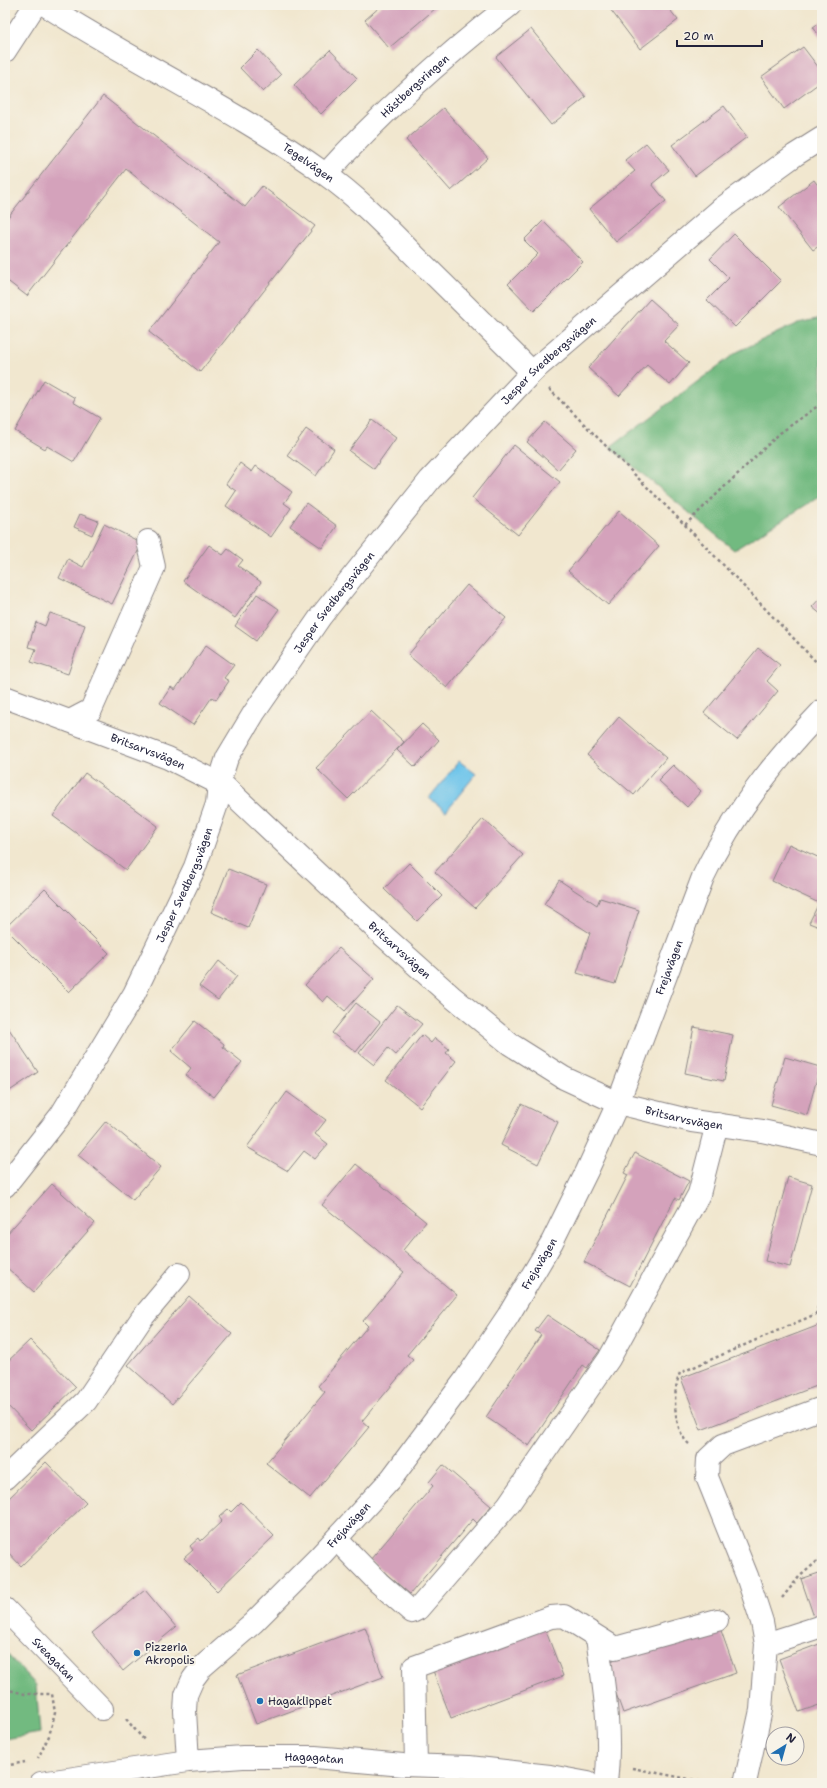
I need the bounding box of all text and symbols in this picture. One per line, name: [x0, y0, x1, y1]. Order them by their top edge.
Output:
scale bar: [677, 22, 762, 48]
text: 20 m: [683, 28, 714, 44]
street label: Hästbergsringen: [377, 51, 452, 121]
street label: Tegelvägen: [280, 139, 337, 186]
street label: Jesper Svedbergsvägen: [498, 312, 599, 408]
street label: Jesper Svedbergsvägen: [290, 548, 378, 656]
street label: Britsarvsvägen: [109, 730, 188, 773]
street label: Jesper Svedbergsvägen: [152, 825, 216, 945]
street label: Britsarvsvägen: [365, 918, 434, 982]
street label: Frejavägen: [652, 938, 686, 997]
street label: Britsarvsvägen: [644, 1102, 724, 1133]
street label: Frejavägen: [518, 1235, 560, 1292]
street label: Frejavägen: [324, 1498, 374, 1551]
street label: Sveagatan: [29, 1634, 79, 1685]
place label: Pizzeria Akropolis: [145, 1640, 195, 1668]
marker: Pizzeria Akropolis: [132, 1648, 142, 1658]
place label: Hagaklippet: [268, 1694, 332, 1709]
marker: Hagaklippet: [255, 1696, 265, 1706]
north arrow: [765, 1726, 805, 1766]
text: N: [783, 1730, 799, 1747]
street label: Hagagatan: [284, 1749, 345, 1767]

